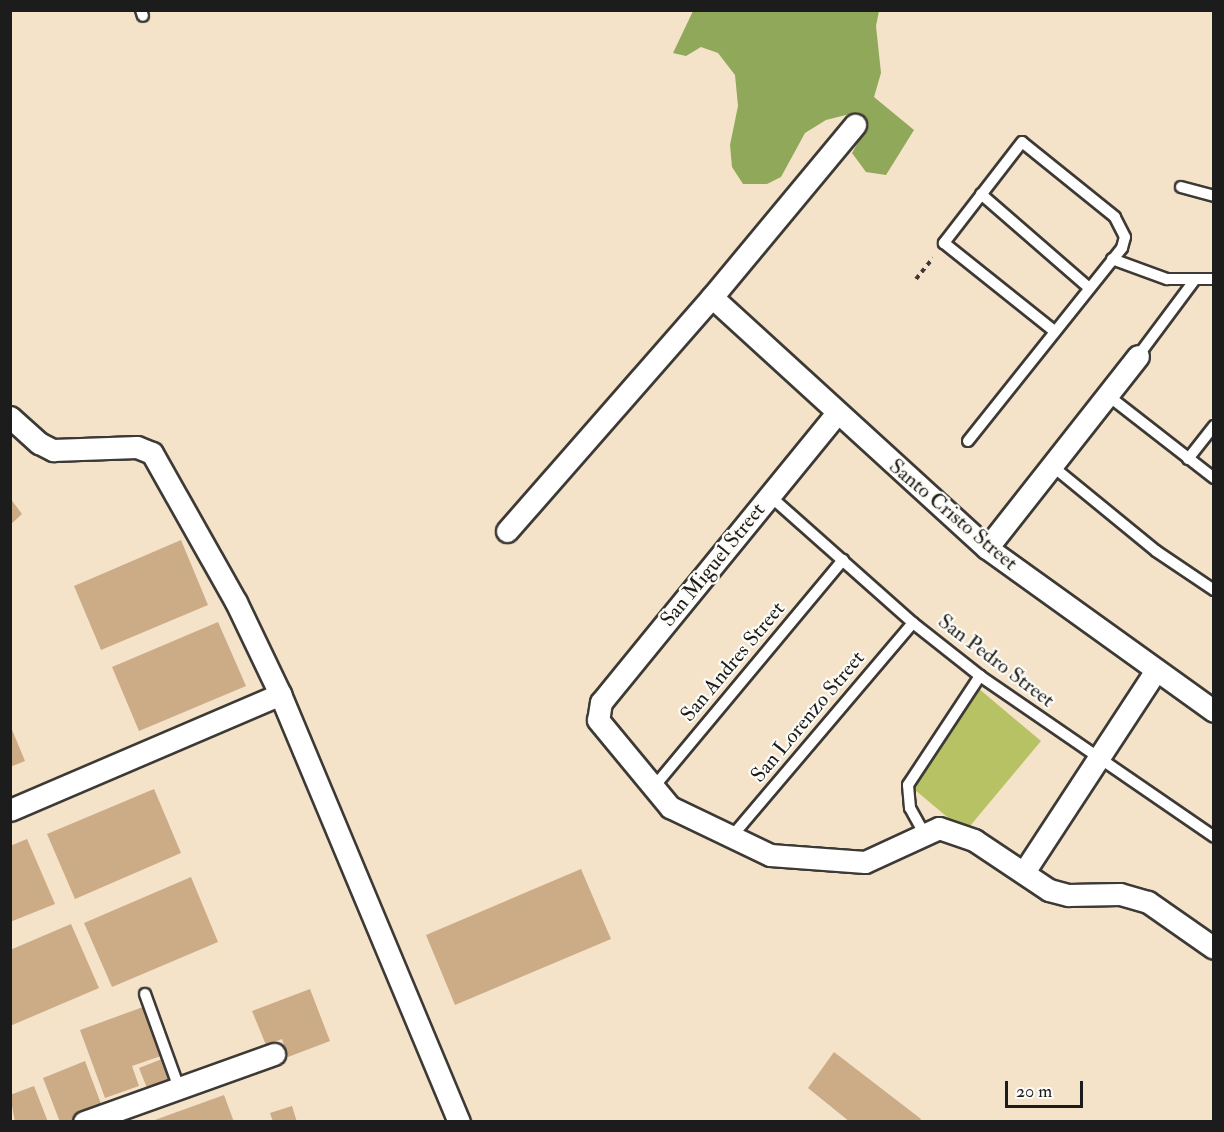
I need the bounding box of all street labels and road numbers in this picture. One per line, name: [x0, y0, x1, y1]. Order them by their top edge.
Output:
street label: Santo Cristo Street: [884, 454, 1022, 576]
street label: San Miguel Street: [655, 498, 771, 632]
street label: San Andres Street: [676, 597, 790, 727]
street label: San Pedro Street: [933, 609, 1059, 713]
street label: San Lorenzo Street: [746, 646, 870, 788]

